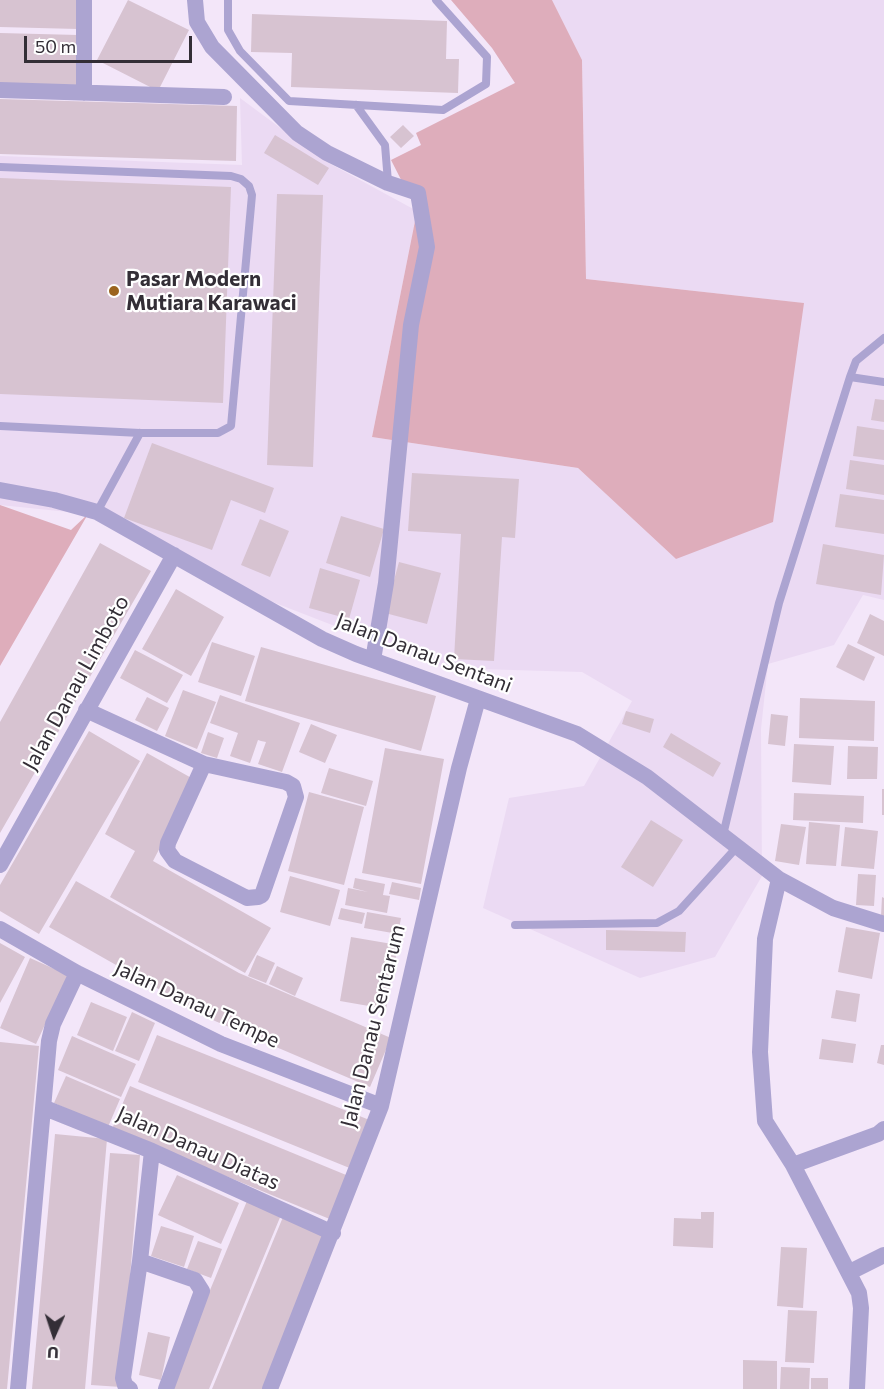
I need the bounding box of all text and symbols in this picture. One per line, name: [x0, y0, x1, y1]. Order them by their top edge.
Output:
scale bar: [27, 24, 195, 62]
text: 50 m: [35, 35, 76, 57]
place label: Pasar Modern Mutiara Karawaci: [126, 266, 297, 316]
marker: Pasar Modern Mutiara Karawaci: [107, 284, 121, 298]
street label: Jalan Danau Limboto: [17, 591, 135, 775]
street label: Jalan Danau Sentani: [332, 608, 516, 698]
street label: Jalan Danau Sentarum: [336, 922, 410, 1130]
street label: Jalan Danau Tempe: [110, 955, 284, 1053]
street label: Jalan Danau Diatas: [113, 1101, 283, 1195]
north arrow: [24, 1305, 84, 1365]
text: U: [47, 1344, 59, 1363]

